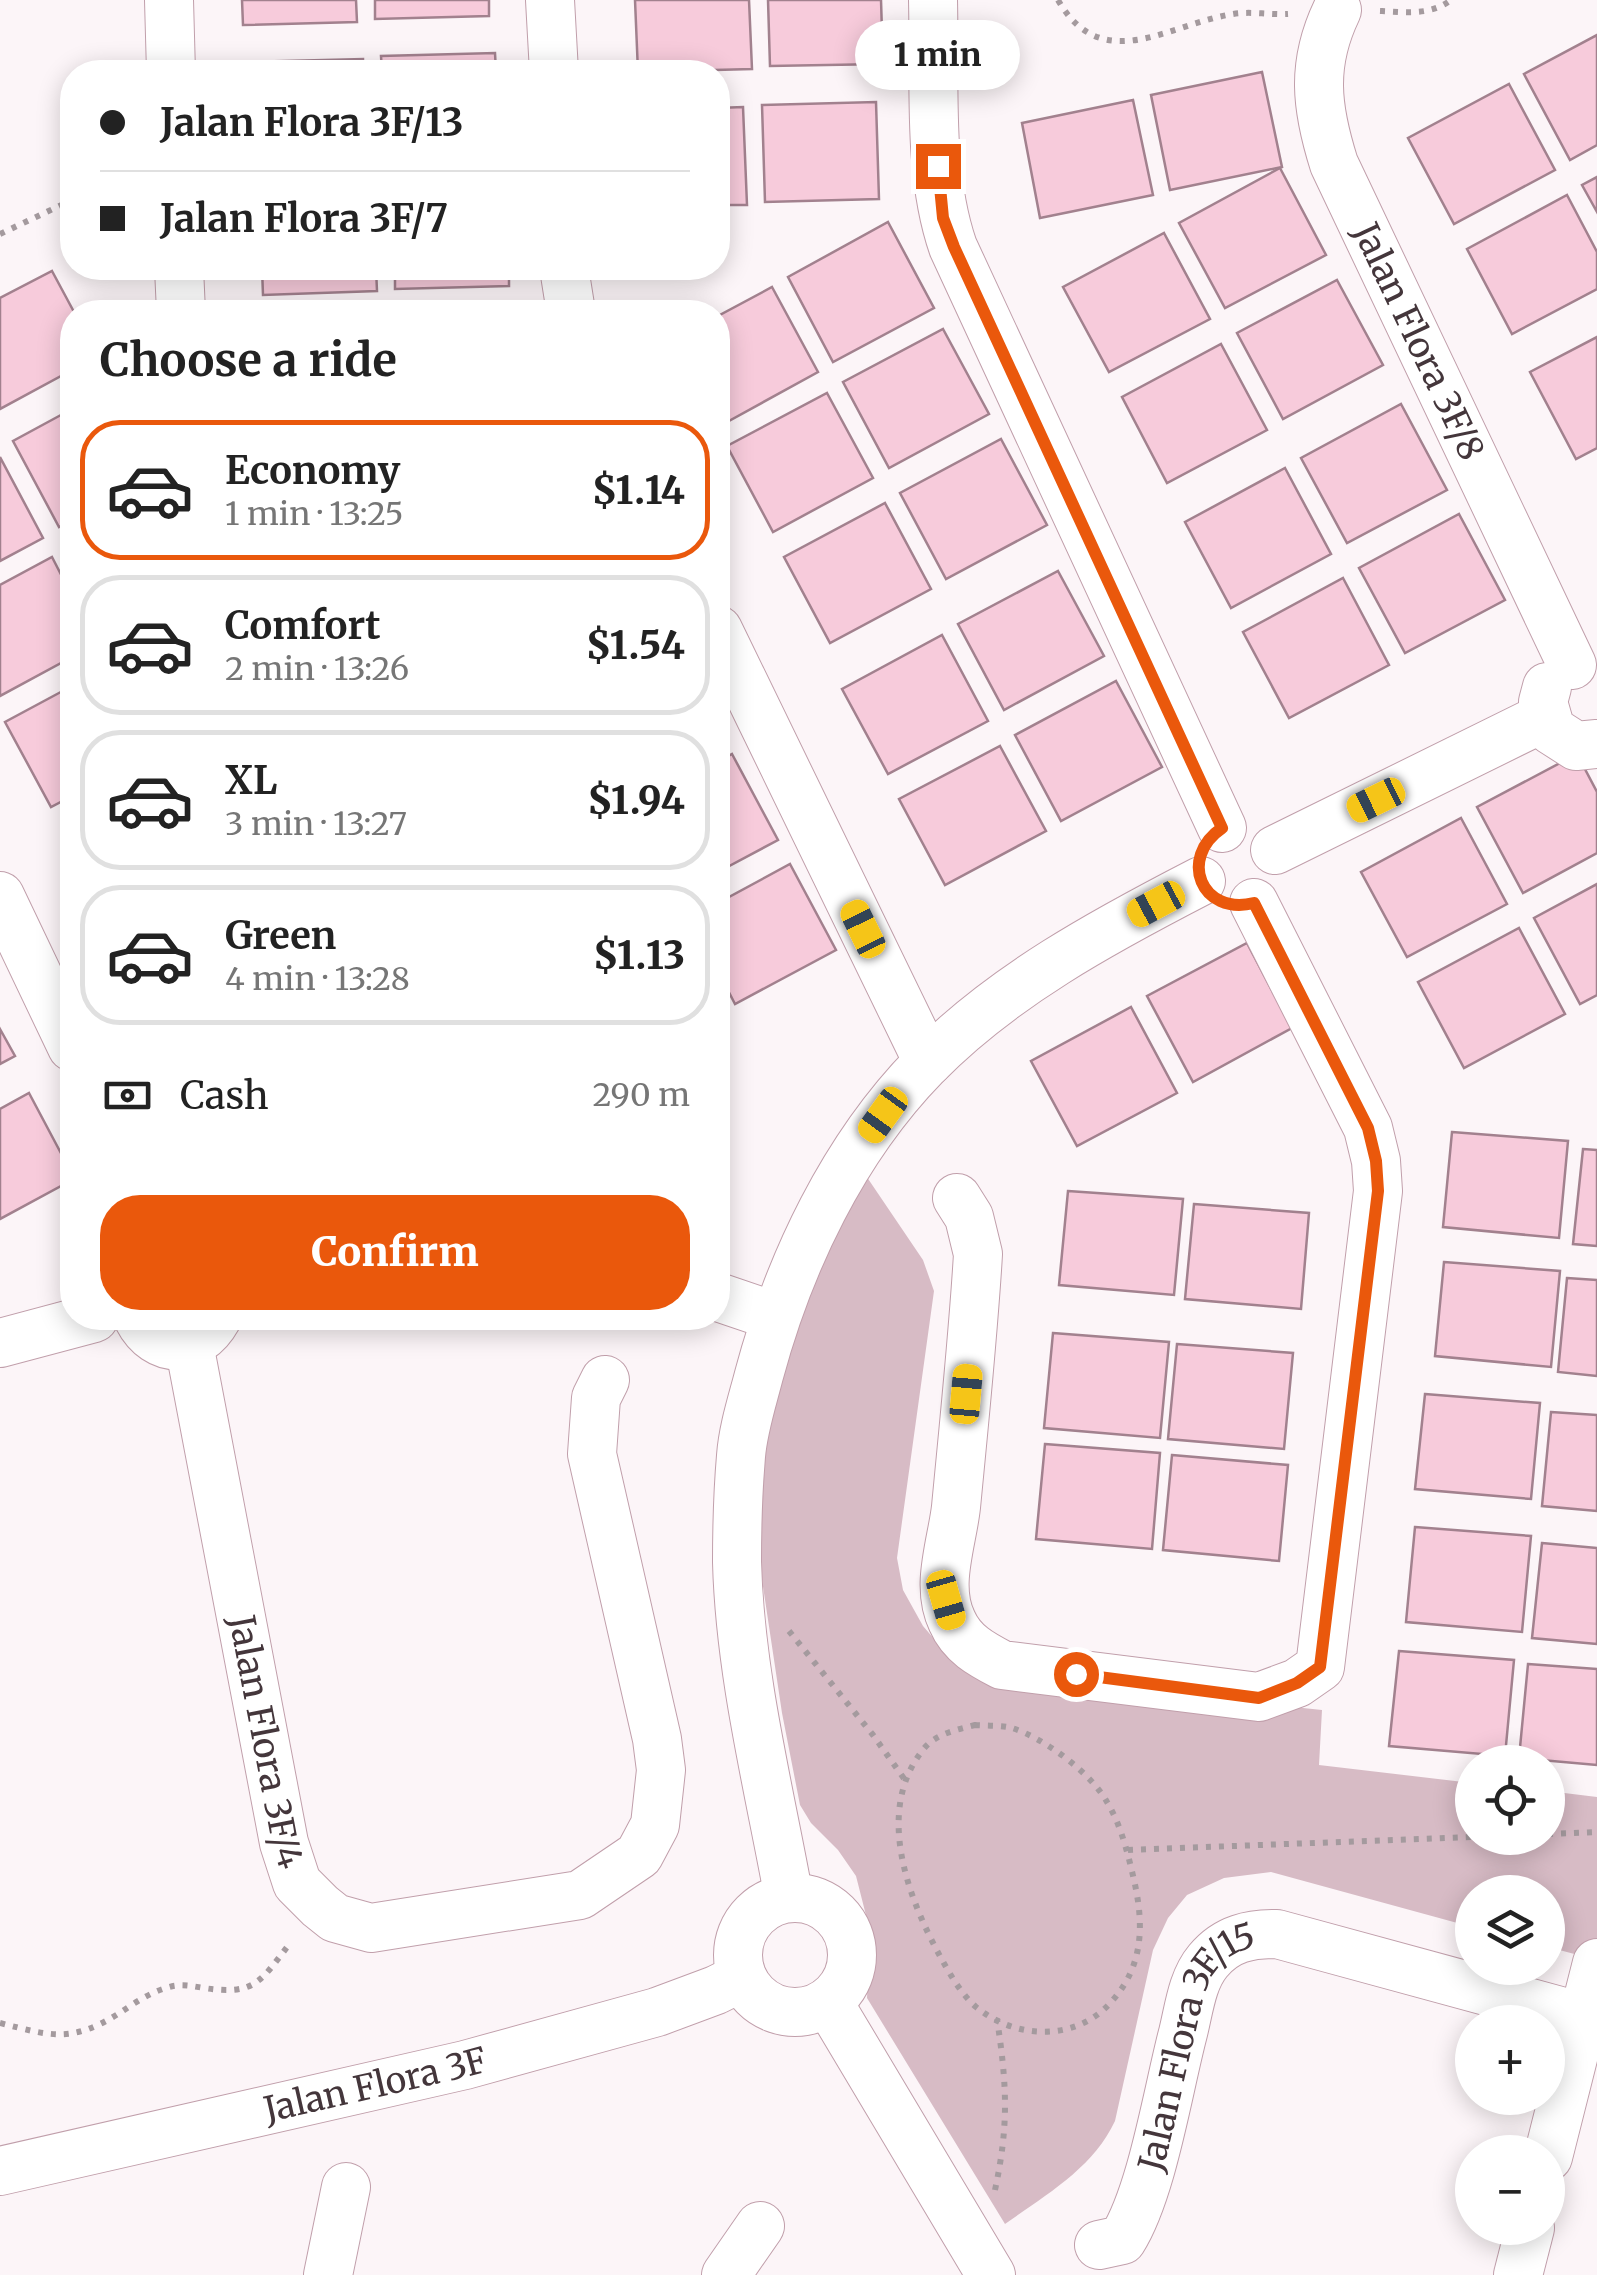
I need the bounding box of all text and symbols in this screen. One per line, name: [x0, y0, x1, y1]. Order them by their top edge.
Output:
callout: 1 min: [856, 21, 1020, 91]
text: 1 min: [894, 35, 981, 75]
text: Jalan Flora 3F/13: [160, 99, 464, 146]
route end: [916, 144, 961, 189]
text: Jalan Flora 3F/7: [160, 195, 448, 242]
street label: Jalan Flora 3F/8: [1343, 215, 1493, 467]
text: Choose a ride: [100, 332, 397, 388]
icon: car: [105, 445, 195, 535]
text: Economy: [225, 447, 400, 494]
text: $1.14: [592, 467, 685, 514]
text: 1 min · 13:25: [225, 494, 403, 534]
icon: car: [105, 600, 195, 690]
text: Comfort: [225, 602, 381, 649]
text: $1.54: [586, 622, 685, 669]
text: 2 min · 13:26: [225, 649, 409, 689]
icon: car: [105, 755, 195, 845]
text: XL: [225, 757, 277, 804]
car: [1342, 773, 1410, 827]
text: $1.94: [587, 777, 685, 824]
text: 3 min · 13:27: [225, 804, 407, 844]
car: [1122, 877, 1190, 931]
car: [836, 895, 890, 963]
icon: car: [105, 910, 195, 1000]
text: Green: [225, 912, 336, 959]
text: $1.13: [593, 932, 685, 979]
text: 4 min · 13:28: [225, 959, 410, 999]
icon: cash: [100, 1068, 155, 1123]
text: Cash: [180, 1072, 269, 1119]
text: 290 m: [592, 1075, 690, 1115]
car: [853, 1082, 913, 1148]
button: Confirm: [100, 1195, 690, 1310]
car: [948, 1363, 984, 1425]
car: [923, 1567, 969, 1633]
street label: Jalan Flora 3F/4: [219, 1611, 313, 1874]
route start: [1054, 1652, 1099, 1697]
map controls: [1455, 1745, 1565, 2245]
button: locate: [1455, 1745, 1565, 1855]
button: layers: [1455, 1875, 1565, 1985]
street label: Jalan Flora 3F/15: [1129, 1914, 1260, 2177]
button: +: [1455, 2005, 1565, 2115]
street label: Jalan Flora 3F: [259, 2038, 492, 2132]
button: −: [1455, 2135, 1565, 2245]

